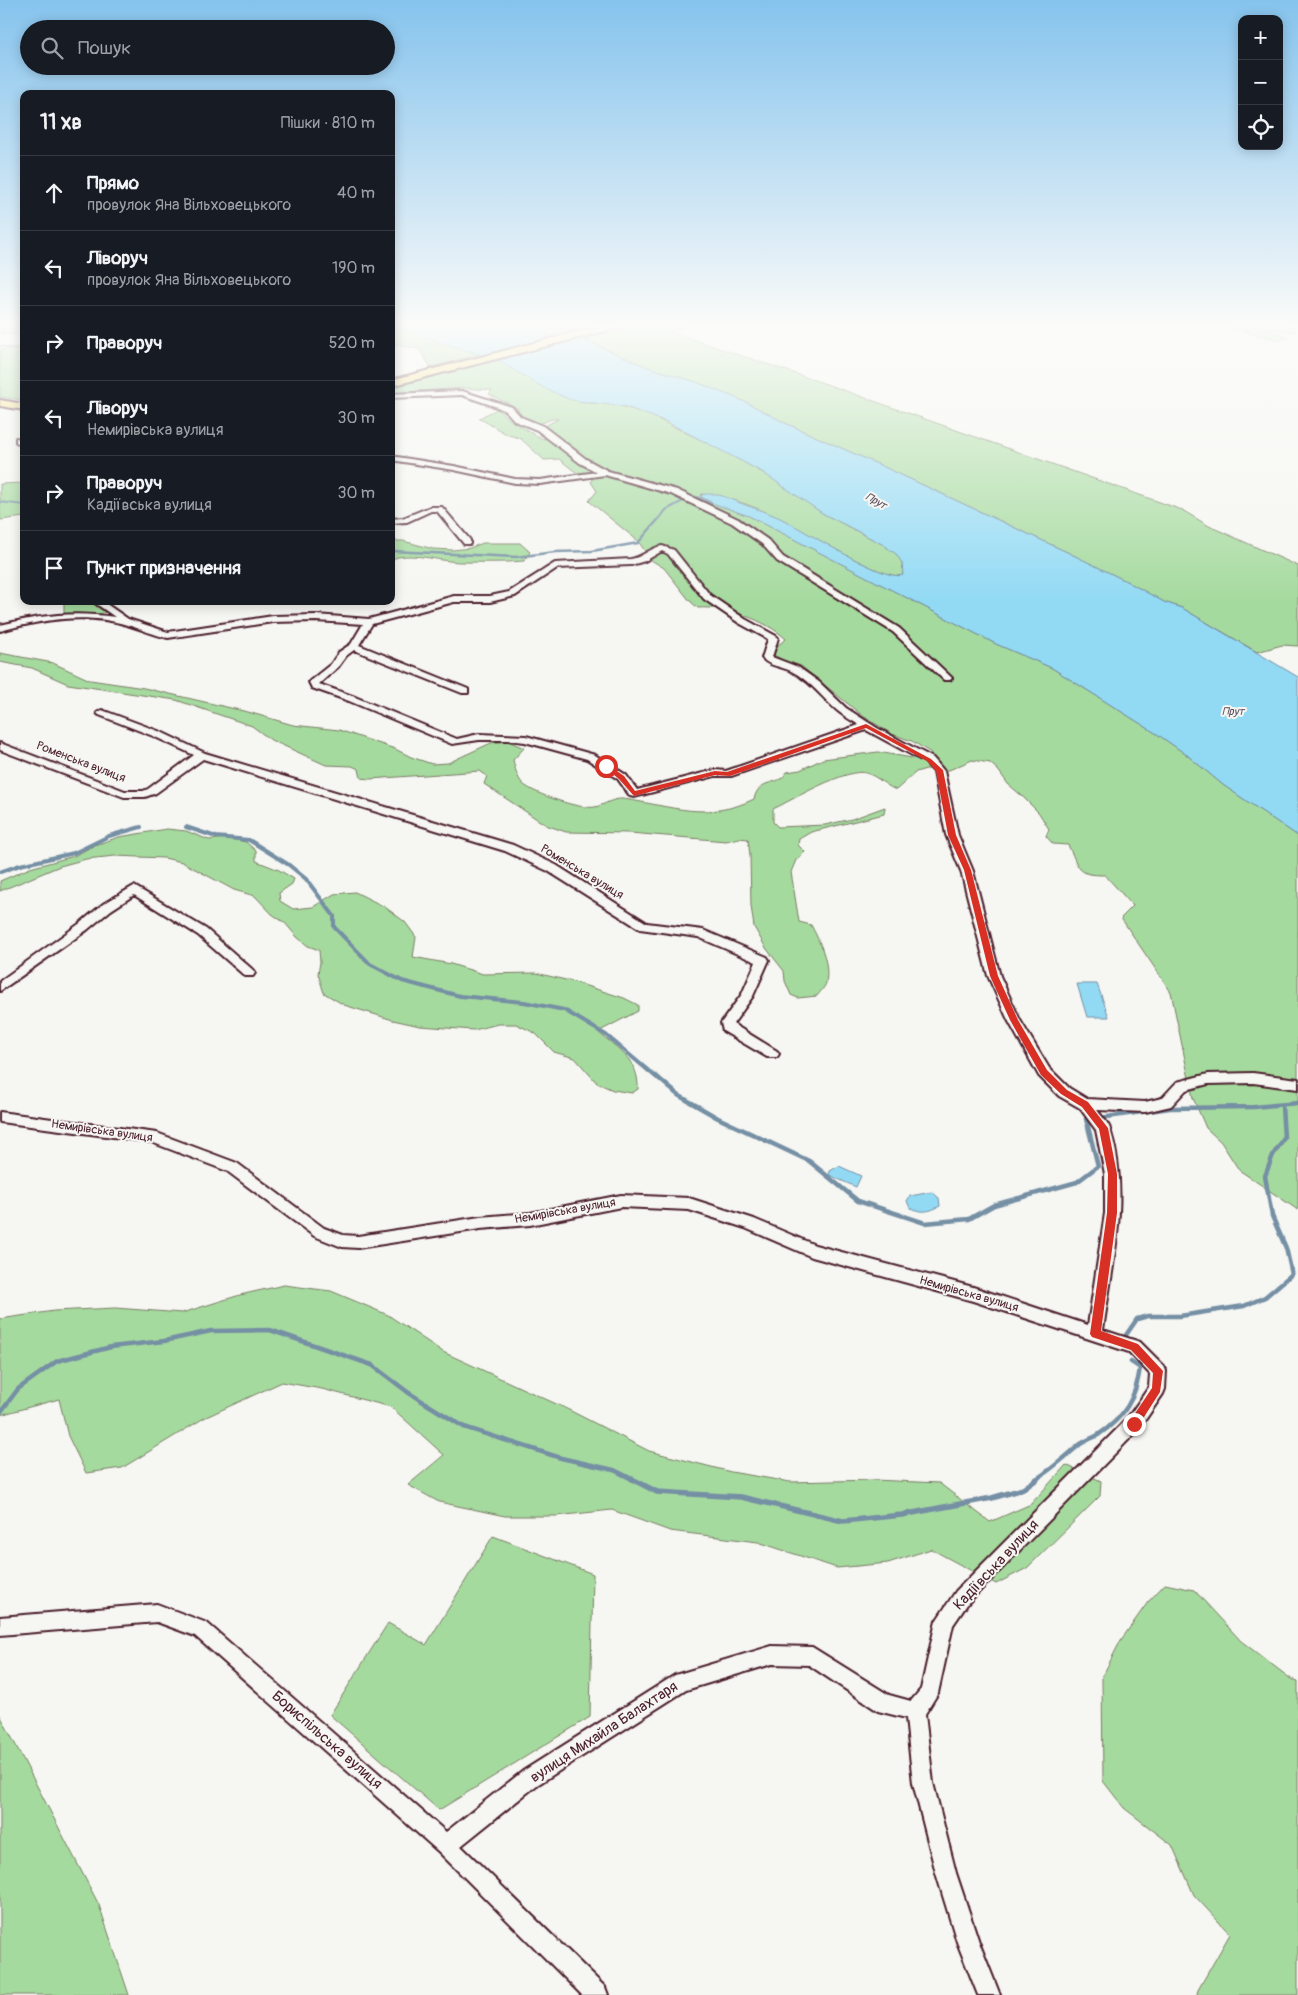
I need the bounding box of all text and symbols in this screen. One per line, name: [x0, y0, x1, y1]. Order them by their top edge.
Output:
map controls: [1238, 15, 1283, 150]
button: +: [1238, 15, 1283, 60]
search box: [20, 20, 395, 75]
icon: search: [38, 34, 66, 62]
text: Пошук: [78, 36, 131, 60]
button: −: [1238, 60, 1283, 105]
button: locate: [1238, 105, 1283, 150]
text: 11 хв: [40, 109, 82, 136]
text: Пішки · 810 m: [281, 113, 375, 133]
text: Прямо: [87, 171, 139, 195]
icon: ahead: [40, 179, 68, 207]
text: 40 m: [337, 183, 375, 203]
text: провулок Яна Вільховецького: [87, 195, 291, 215]
text: Ліворуч: [87, 246, 148, 270]
icon: left: [40, 254, 68, 282]
text: 190 m: [332, 258, 375, 278]
text: провулок Яна Вільховецького: [87, 270, 291, 290]
icon: right: [40, 329, 68, 357]
text: Праворуч: [87, 331, 162, 355]
text: 520 m: [329, 333, 375, 353]
text: Ліворуч: [87, 396, 148, 420]
icon: left: [40, 404, 68, 432]
text: 30 m: [337, 408, 375, 428]
text: Немирівська вулиця: [87, 420, 223, 440]
text: Праворуч: [87, 471, 162, 495]
icon: right: [40, 479, 68, 507]
text: 30 m: [337, 483, 375, 503]
water label: Прут: [863, 490, 890, 513]
text: Кадіївська вулиця: [87, 495, 212, 515]
icon: arrive: [40, 554, 68, 582]
text: Пункт призначення: [87, 556, 241, 580]
water label: Прут: [1222, 705, 1245, 718]
street label: Роменська вулиця: [34, 738, 128, 786]
route start: [595, 755, 618, 778]
street label: Роменська вулиця: [538, 841, 626, 903]
street label: Немирівська вулиця: [50, 1116, 154, 1146]
street label: Немирівська вулиця: [513, 1195, 617, 1227]
street label: Немирівська вулиця: [918, 1273, 1021, 1315]
route end: [1123, 1413, 1146, 1436]
street label: Кадіївська вулиця: [949, 1516, 1043, 1614]
street label: вулиця Михайла Балахтаря: [527, 1677, 681, 1787]
street label: Бориспільська вулиця: [268, 1687, 386, 1793]

